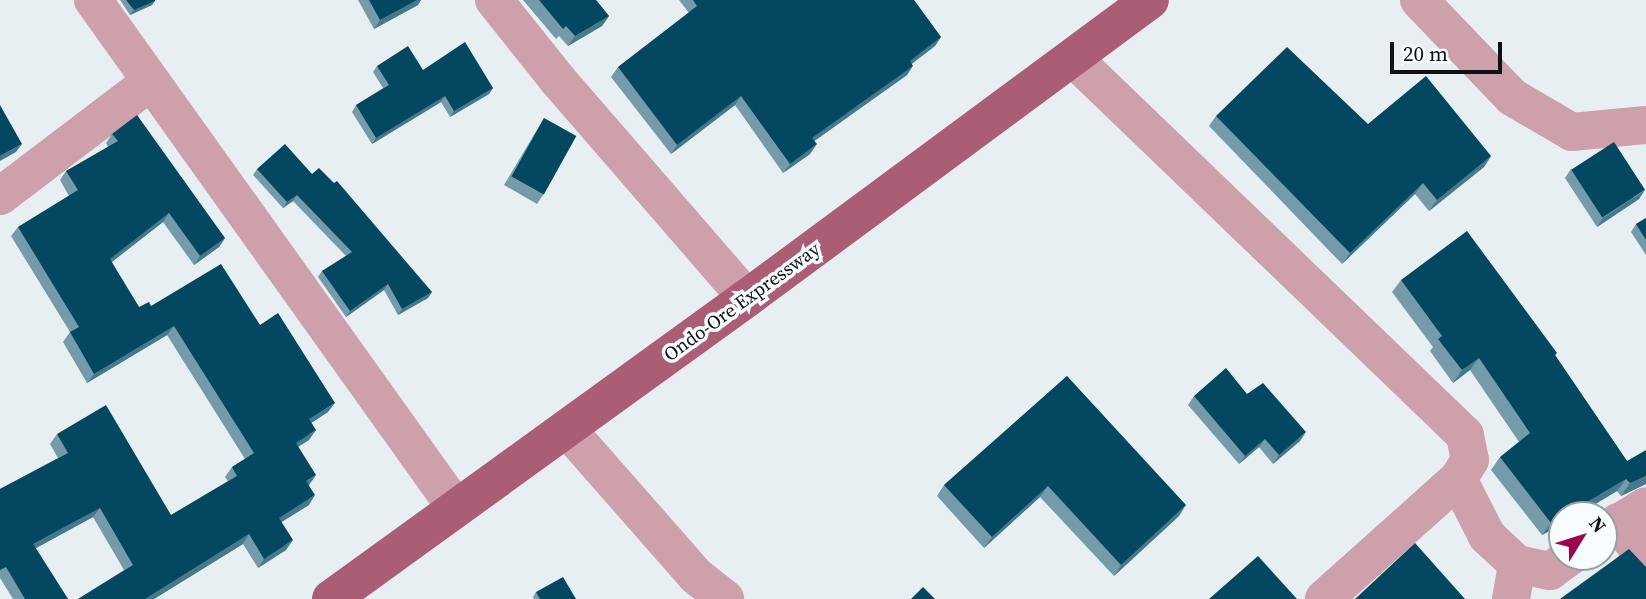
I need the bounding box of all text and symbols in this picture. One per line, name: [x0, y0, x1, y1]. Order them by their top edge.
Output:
scale bar: [1394, 28, 1506, 72]
text: 20 m: [1403, 39, 1448, 68]
street label: Ondo-Ore Expressway: [659, 238, 825, 366]
north arrow: [1548, 501, 1618, 571]
text: N: [1583, 511, 1612, 538]

